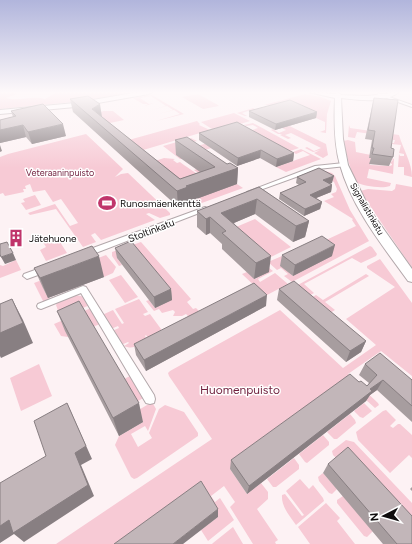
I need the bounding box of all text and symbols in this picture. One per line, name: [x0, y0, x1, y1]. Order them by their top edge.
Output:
park label: Veteraaninpuisto: [26, 167, 94, 178]
street label: Signalistinkatu: [348, 181, 387, 237]
sports icon: Runosmäenkenttä: [97, 193, 117, 213]
place label: Runosmäenkenttä: [120, 197, 201, 210]
street label: Stoltinkatu: [126, 216, 176, 245]
building icon: Jätehuone: [6, 228, 26, 248]
place label: Jätehuone: [29, 232, 77, 245]
park label: Huomenpuisto: [200, 383, 280, 397]
north arrow: [364, 496, 404, 536]
text: N: [368, 512, 381, 522]

